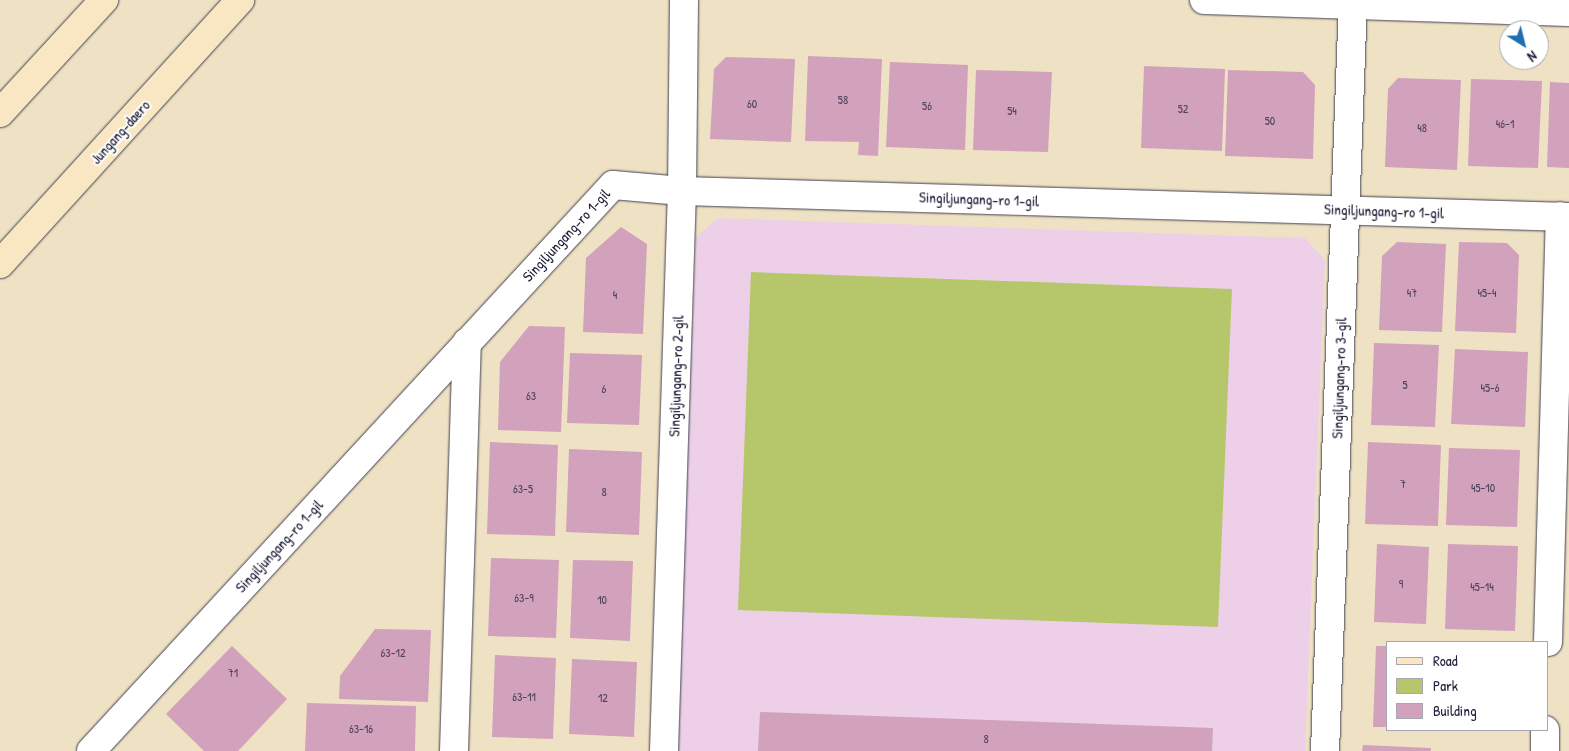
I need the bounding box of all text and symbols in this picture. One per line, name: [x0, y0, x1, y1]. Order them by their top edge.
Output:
north arrow: [1499, 20, 1549, 70]
text: N: [1524, 47, 1541, 67]
house number: 58: [838, 93, 848, 107]
street label: Jungang-daero: [87, 96, 153, 168]
house number: 60: [747, 97, 757, 111]
house number: 56: [922, 99, 932, 113]
house number: 52: [1178, 102, 1188, 116]
house number: 54: [1007, 104, 1017, 118]
house number: 50: [1265, 114, 1275, 128]
house number: 46-1: [1496, 117, 1514, 131]
house number: 48: [1417, 121, 1427, 135]
street label: Singiljungang-ro 1-gil: [518, 185, 614, 285]
street label: Singiljungang-ro 1-gil: [919, 188, 1039, 210]
street label: Singiljungang-ro 1-gil: [1324, 200, 1444, 222]
house number: 47: [1407, 286, 1417, 300]
house number: 45-4: [1478, 286, 1496, 300]
house number: 4: [613, 288, 617, 302]
street label: Singiljungang-ro 2-gil: [665, 315, 687, 437]
street label: Singiljungang-ro 3-gil: [1328, 317, 1350, 439]
house number: 5: [1402, 378, 1408, 392]
house number: 45-6: [1480, 381, 1500, 395]
house number: 6: [602, 382, 606, 396]
house number: 63: [526, 389, 536, 403]
house number: 7: [1400, 477, 1406, 491]
house number: 45-10: [1471, 481, 1495, 495]
house number: 63-5: [513, 482, 533, 496]
house number: 8: [601, 485, 607, 499]
street label: Singiljungang-ro 1-gil: [231, 496, 327, 596]
house number: 9: [1399, 577, 1403, 591]
house number: 45-14: [1470, 580, 1494, 594]
house number: 63-9: [514, 591, 534, 605]
house number: 10: [597, 593, 607, 607]
legend: [1386, 641, 1549, 731]
house number: 63-12: [381, 646, 405, 660]
text: Road: [1433, 650, 1458, 671]
house number: 71: [228, 666, 238, 680]
text: Park: [1433, 675, 1458, 696]
house number: 63-11: [512, 690, 536, 704]
house number: 12: [598, 691, 608, 705]
text: Building: [1433, 700, 1477, 721]
house number: 63-16: [349, 722, 373, 736]
house number: 8: [983, 732, 989, 746]

